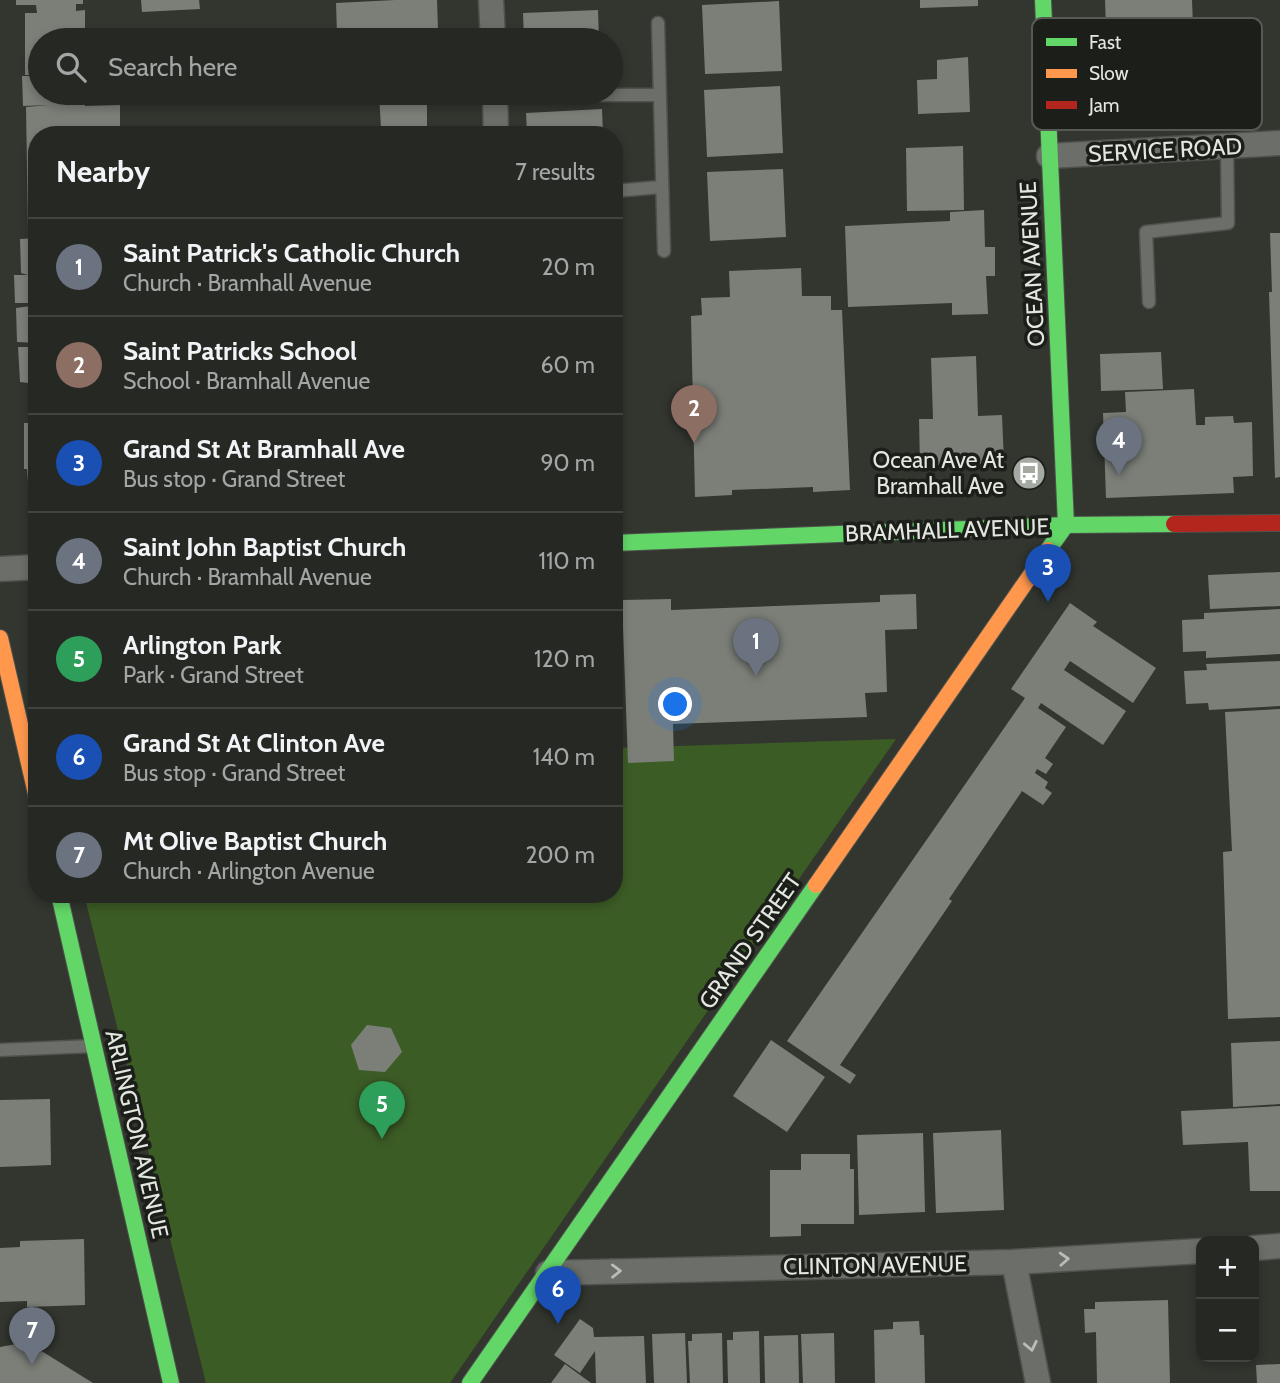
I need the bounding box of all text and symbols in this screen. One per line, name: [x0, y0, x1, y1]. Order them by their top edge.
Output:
legend: [1032, 18, 1262, 130]
search box: [28, 28, 623, 105]
text: Fast: [1089, 31, 1122, 54]
icon: search: [52, 48, 90, 86]
text: Search here: [108, 51, 237, 83]
text: Slow: [1089, 62, 1129, 85]
text: Jam: [1088, 94, 1119, 117]
street label: SERVICE ROAD: [1087, 132, 1243, 168]
text: Nearby: [56, 153, 150, 190]
text: 7 results: [515, 158, 595, 186]
street label: OCEAN AVENUE: [1014, 181, 1050, 347]
text: Saint Patrick's Catholic Church: [123, 237, 460, 269]
text: 1: [75, 253, 83, 281]
text: 20 m: [542, 253, 595, 281]
text: Church · Bramhall Avenue: [123, 269, 372, 297]
text: Saint Patricks School: [123, 335, 357, 367]
text: 2: [73, 351, 85, 379]
text: 60 m: [541, 351, 595, 379]
text: School · Bramhall Avenue: [123, 367, 370, 395]
pin: 2: [671, 385, 717, 443]
pin: 4: [1096, 417, 1142, 475]
text: Grand St At Bramhall Ave: [123, 433, 405, 465]
place label: Ocean Ave At Bramhall Ave: [873, 446, 1004, 500]
text: 3: [73, 449, 85, 477]
text: 90 m: [541, 449, 595, 477]
bus stop icon: Ocean Ave At Bramhall Ave: [1010, 454, 1048, 492]
text: Bus stop · Grand Street: [123, 465, 345, 493]
street label: BRAMHALL AVENUE: [844, 512, 1050, 548]
text: Saint John Baptist Church: [123, 531, 406, 563]
pin: 3: [1025, 544, 1071, 602]
text: 4: [72, 547, 86, 575]
text: 110 m: [539, 547, 595, 575]
text: Church · Bramhall Avenue: [123, 563, 372, 591]
pin: 1: [733, 618, 779, 676]
text: Arlington Park: [123, 629, 282, 661]
text: 5: [73, 645, 85, 673]
text: 120 m: [534, 645, 595, 673]
text: Park · Grand Street: [123, 661, 304, 689]
your location: [658, 687, 692, 721]
text: Grand St At Clinton Ave: [123, 727, 385, 759]
text: 6: [73, 743, 85, 771]
text: 140 m: [533, 743, 595, 771]
text: Bus stop · Grand Street: [123, 759, 345, 787]
text: Mt Olive Baptist Church: [123, 825, 387, 857]
text: 7: [73, 841, 85, 869]
text: 200 m: [525, 841, 595, 869]
text: Church · Arlington Avenue: [123, 857, 375, 885]
street label: GRAND STREET: [693, 868, 807, 1014]
street label: ARLINGTON AVENUE: [99, 1027, 175, 1241]
pin: 5: [359, 1081, 405, 1139]
map controls: [1196, 1236, 1259, 1362]
button: +: [1196, 1236, 1259, 1299]
street label: CLINTON AVENUE: [783, 1249, 967, 1281]
one-way arrow: [1059, 1251, 1070, 1266]
one-way arrow: [611, 1263, 622, 1278]
pin: 6: [535, 1266, 581, 1324]
button: −: [1196, 1299, 1259, 1362]
pin: 7: [9, 1307, 55, 1365]
one-way arrow: [1022, 1340, 1037, 1352]

